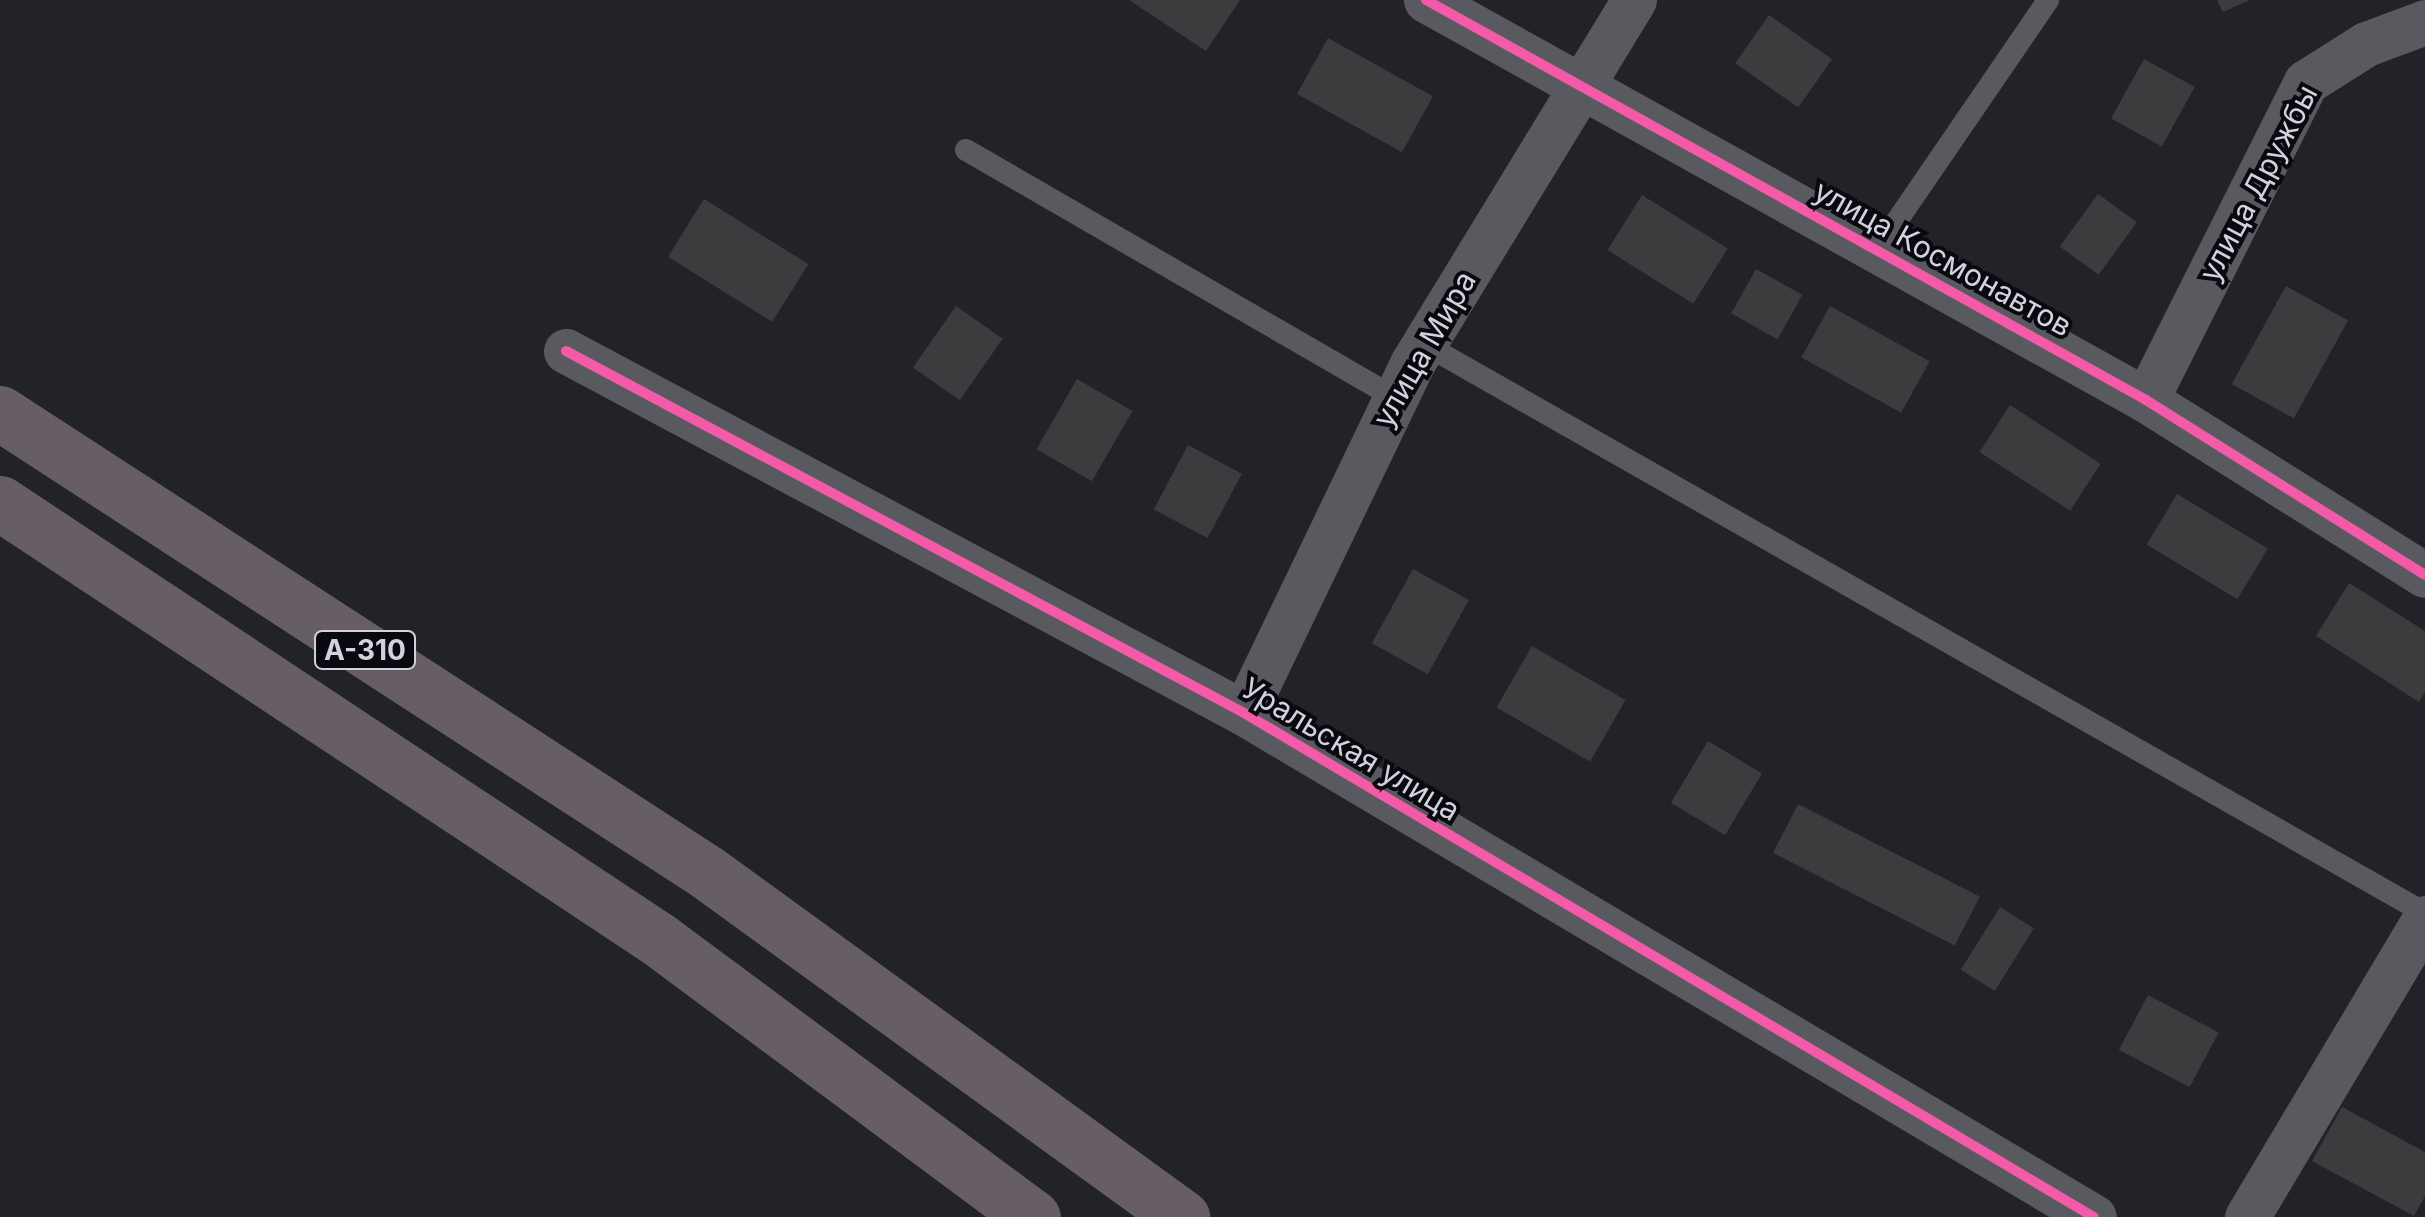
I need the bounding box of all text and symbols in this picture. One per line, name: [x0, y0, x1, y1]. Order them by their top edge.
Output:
street label: улица Дружбы: [2191, 79, 2325, 287]
street label: улица Космонавтов: [1808, 172, 2078, 344]
street label: улица Мира: [1365, 265, 1483, 433]
road number: А-310: [312, 627, 418, 673]
street label: Уральская улица: [1236, 670, 1466, 828]

